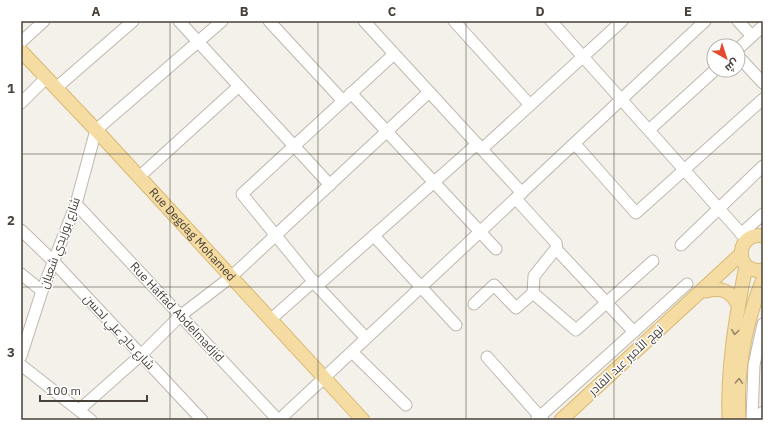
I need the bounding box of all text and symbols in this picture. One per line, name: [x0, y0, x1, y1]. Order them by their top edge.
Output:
text: A: [92, 3, 101, 20]
text: B: [240, 3, 249, 20]
text: C: [388, 3, 397, 20]
text: D: [535, 3, 545, 20]
text: E: [684, 3, 692, 20]
north arrow: [706, 38, 746, 78]
text: ش: [722, 56, 742, 76]
text: 1: [7, 80, 15, 97]
street label: Rue Degdag Mohamed: [146, 185, 239, 284]
street label: شارع بوزيدي شعبان: [36, 195, 86, 292]
text: 2: [7, 212, 15, 229]
street label: Rue Haffad Abdelmadjid: [127, 259, 228, 365]
street label: شارع حاج علي لحسن: [78, 291, 158, 375]
street label: نهج الأمير عبد القادر: [584, 321, 667, 400]
one-way arrow: [731, 329, 740, 335]
text: 3: [7, 344, 15, 361]
scale bar: [40, 377, 147, 403]
one-way arrow: [735, 378, 743, 384]
text: 100 m: [46, 383, 81, 398]

